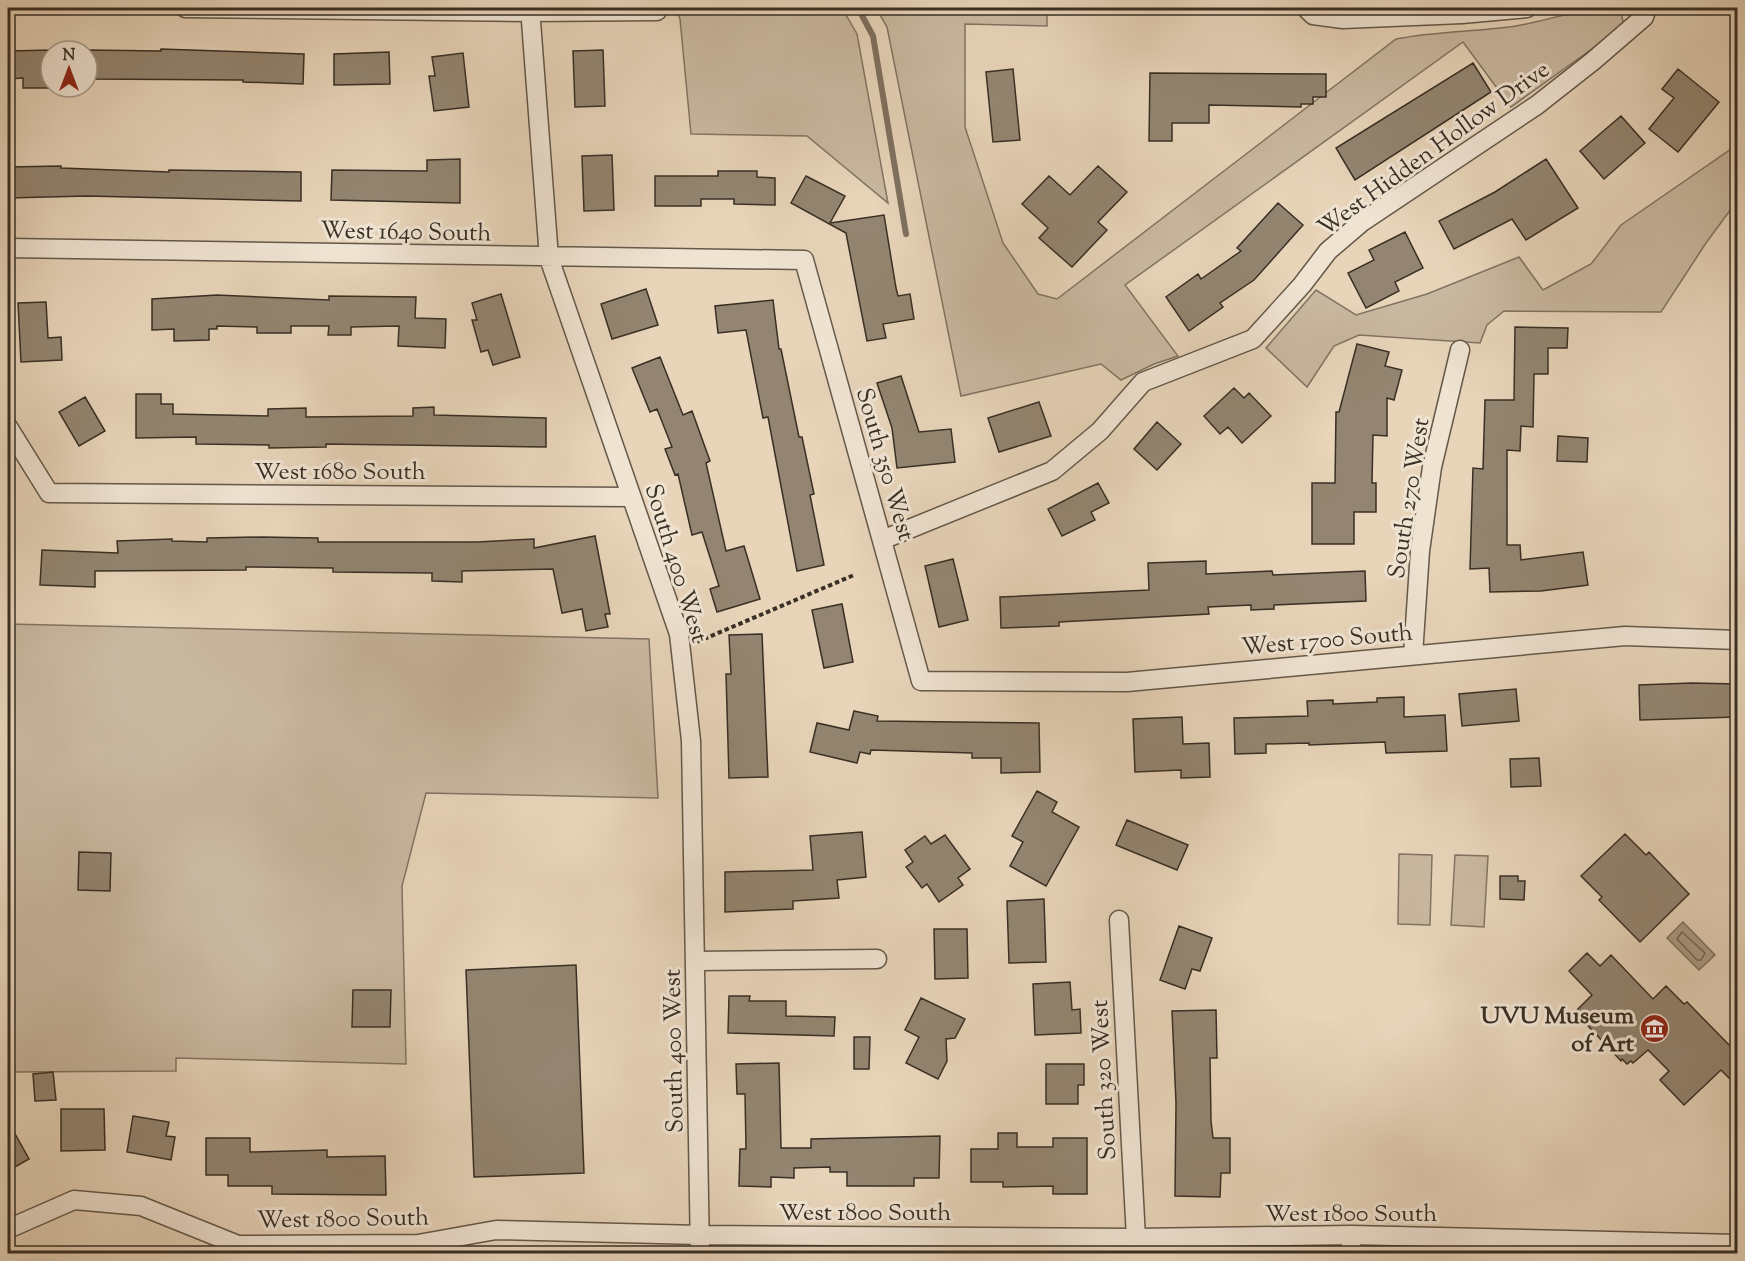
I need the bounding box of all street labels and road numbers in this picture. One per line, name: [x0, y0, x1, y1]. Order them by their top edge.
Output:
street label: West Hidden Hollow Drive: [1311, 54, 1557, 245]
street label: West 1640 South: [320, 215, 492, 251]
street label: South 350 West: [846, 384, 922, 545]
street label: South 270 West: [1380, 415, 1439, 581]
street label: West 1680 South: [254, 456, 426, 490]
street label: South 400 West: [635, 480, 715, 647]
street label: West 1700 South: [1240, 617, 1414, 665]
street label: South 400 West: [657, 969, 693, 1133]
street label: South 320 West: [1084, 999, 1126, 1161]
street label: West 1800 South: [779, 1197, 951, 1231]
street label: West 1800 South: [1265, 1198, 1437, 1232]
street label: West 1800 South: [257, 1201, 430, 1239]

